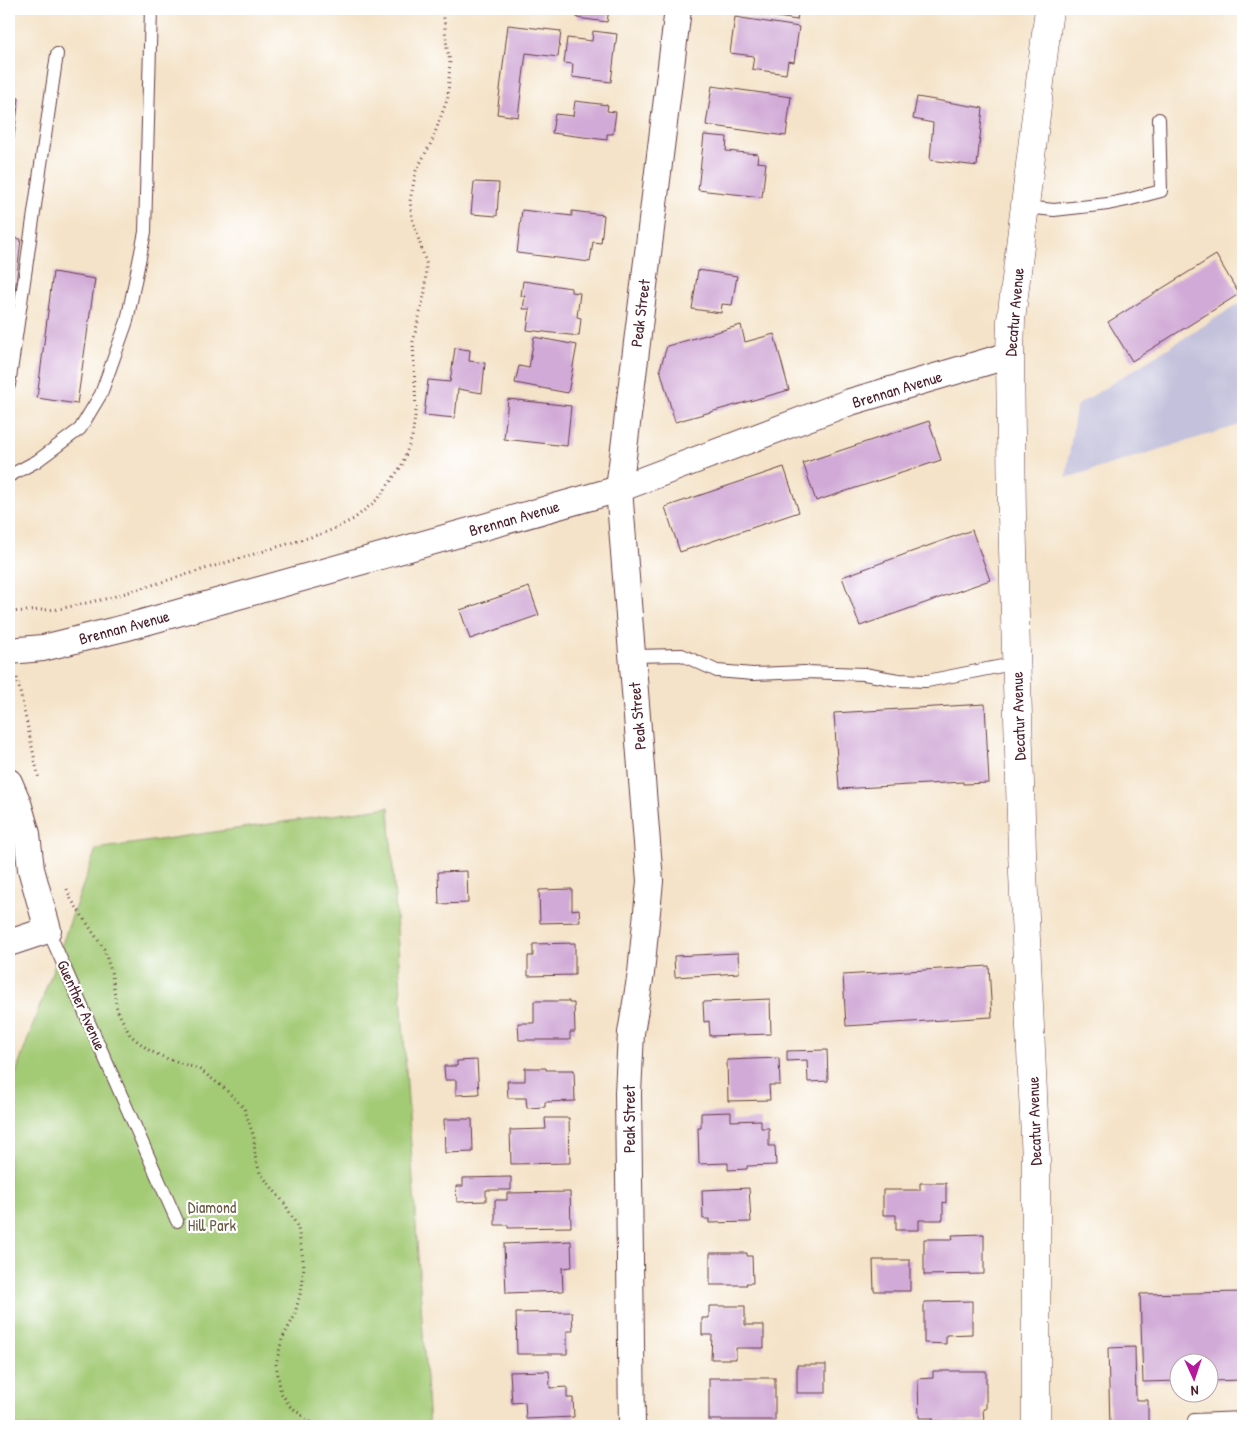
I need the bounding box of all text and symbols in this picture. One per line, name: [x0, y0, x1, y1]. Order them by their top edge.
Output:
street label: Decatur Avenue: [999, 266, 1029, 357]
street label: Peak Street: [625, 277, 655, 348]
street label: Brennan Avenue: [849, 365, 945, 413]
street label: Brennan Avenue: [466, 494, 562, 541]
street label: Brennan Avenue: [76, 604, 172, 650]
street label: Decatur Avenue: [1005, 671, 1031, 761]
street label: Peak Street: [623, 681, 651, 751]
street label: Guenther Avenue: [52, 956, 112, 1054]
street label: Decatur Avenue: [1021, 1076, 1047, 1166]
street label: Peak Street: [618, 1085, 640, 1153]
park label: Diamond Hill Park: [188, 1196, 237, 1236]
north arrow: [1170, 1352, 1220, 1402]
text: N: [1190, 1382, 1199, 1401]

